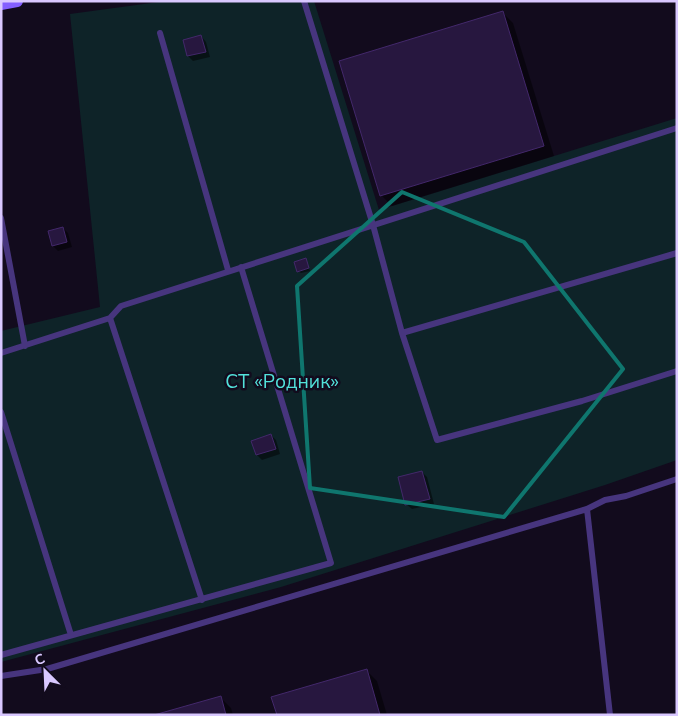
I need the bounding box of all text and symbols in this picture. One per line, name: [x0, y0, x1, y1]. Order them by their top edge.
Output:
park label: СТ «Родник»: [225, 369, 339, 393]
north arrow: [20, 646, 70, 696]
text: С: [32, 649, 48, 669]

